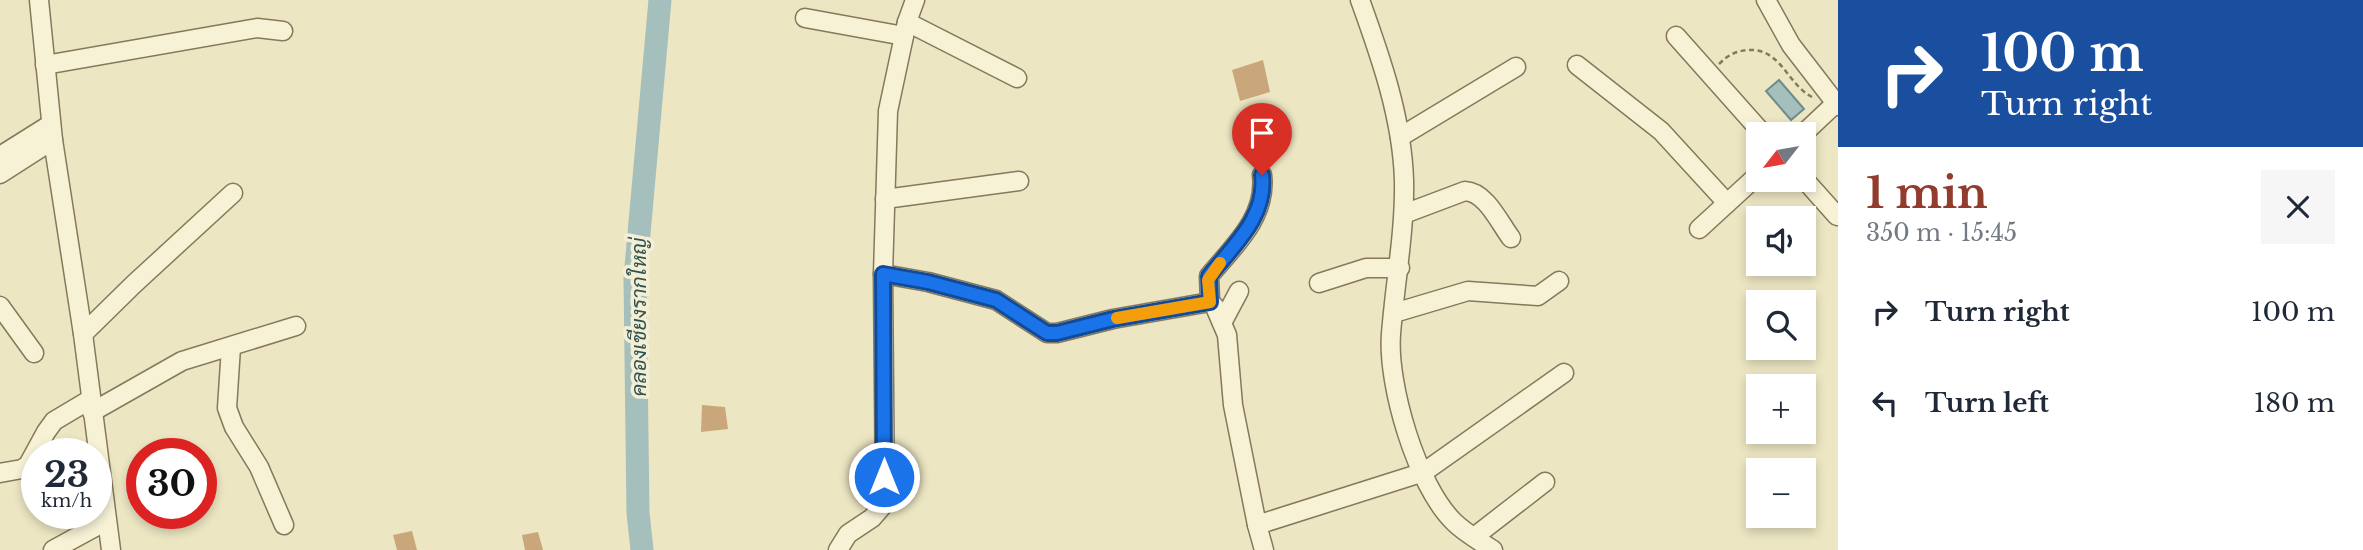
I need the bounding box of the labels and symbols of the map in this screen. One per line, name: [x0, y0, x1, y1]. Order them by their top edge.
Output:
pin: [1232, 103, 1292, 175]
north arrow: [1746, 122, 1816, 192]
water label: คลองเชียงรากใหญ่: [626, 237, 652, 396]
speed limit sign: 30: [126, 438, 217, 529]
position arrow: [847, 440, 921, 514]

